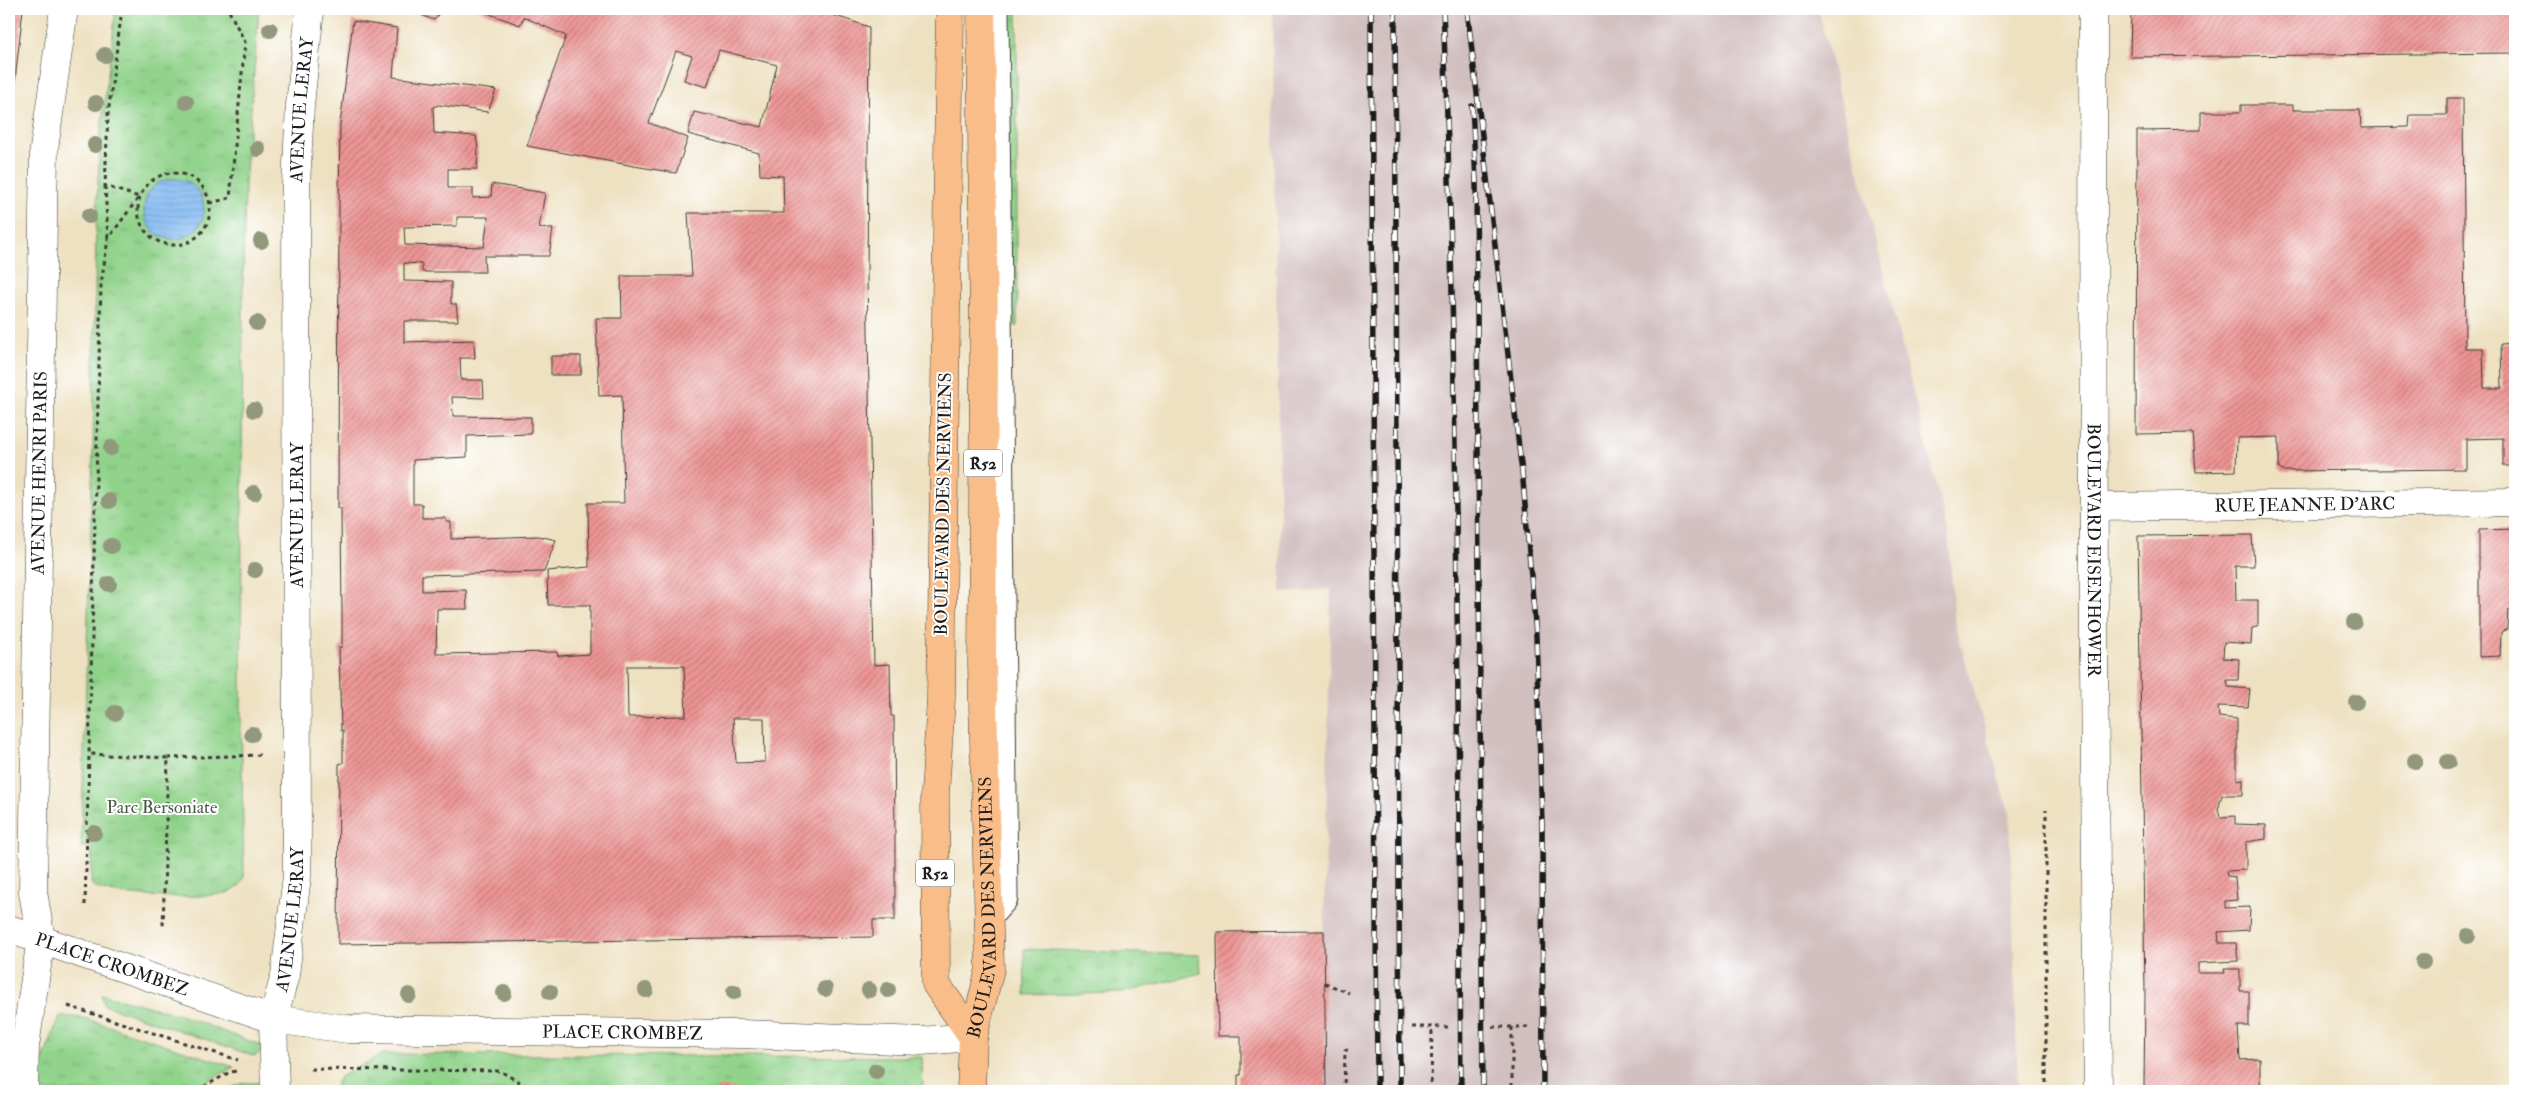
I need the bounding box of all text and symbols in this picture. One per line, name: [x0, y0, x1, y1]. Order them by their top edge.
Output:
street label: AVENUE LERAY: [285, 35, 319, 184]
street label: AVENUE HENRI PARIS: [27, 371, 53, 576]
street label: BOULEVARD DES NERVIENS: [930, 372, 957, 636]
street label: BOULEVARD EISENHOWER: [2082, 423, 2105, 678]
street label: AVENUE LERAY: [286, 441, 309, 589]
road number: R52: [964, 449, 1002, 476]
street label: RUE JEANNE D'ARC: [2214, 492, 2396, 518]
street label: BOULEVARD DES NERVIENS: [962, 776, 1002, 1041]
park label: Parc Bersoniate: [107, 796, 218, 819]
street label: AVENUE LERAY: [270, 846, 309, 995]
road number: R52: [916, 860, 954, 886]
street label: PLACE CROMBEZ: [32, 928, 192, 1001]
street label: PLACE CROMBEZ: [542, 1020, 703, 1046]

